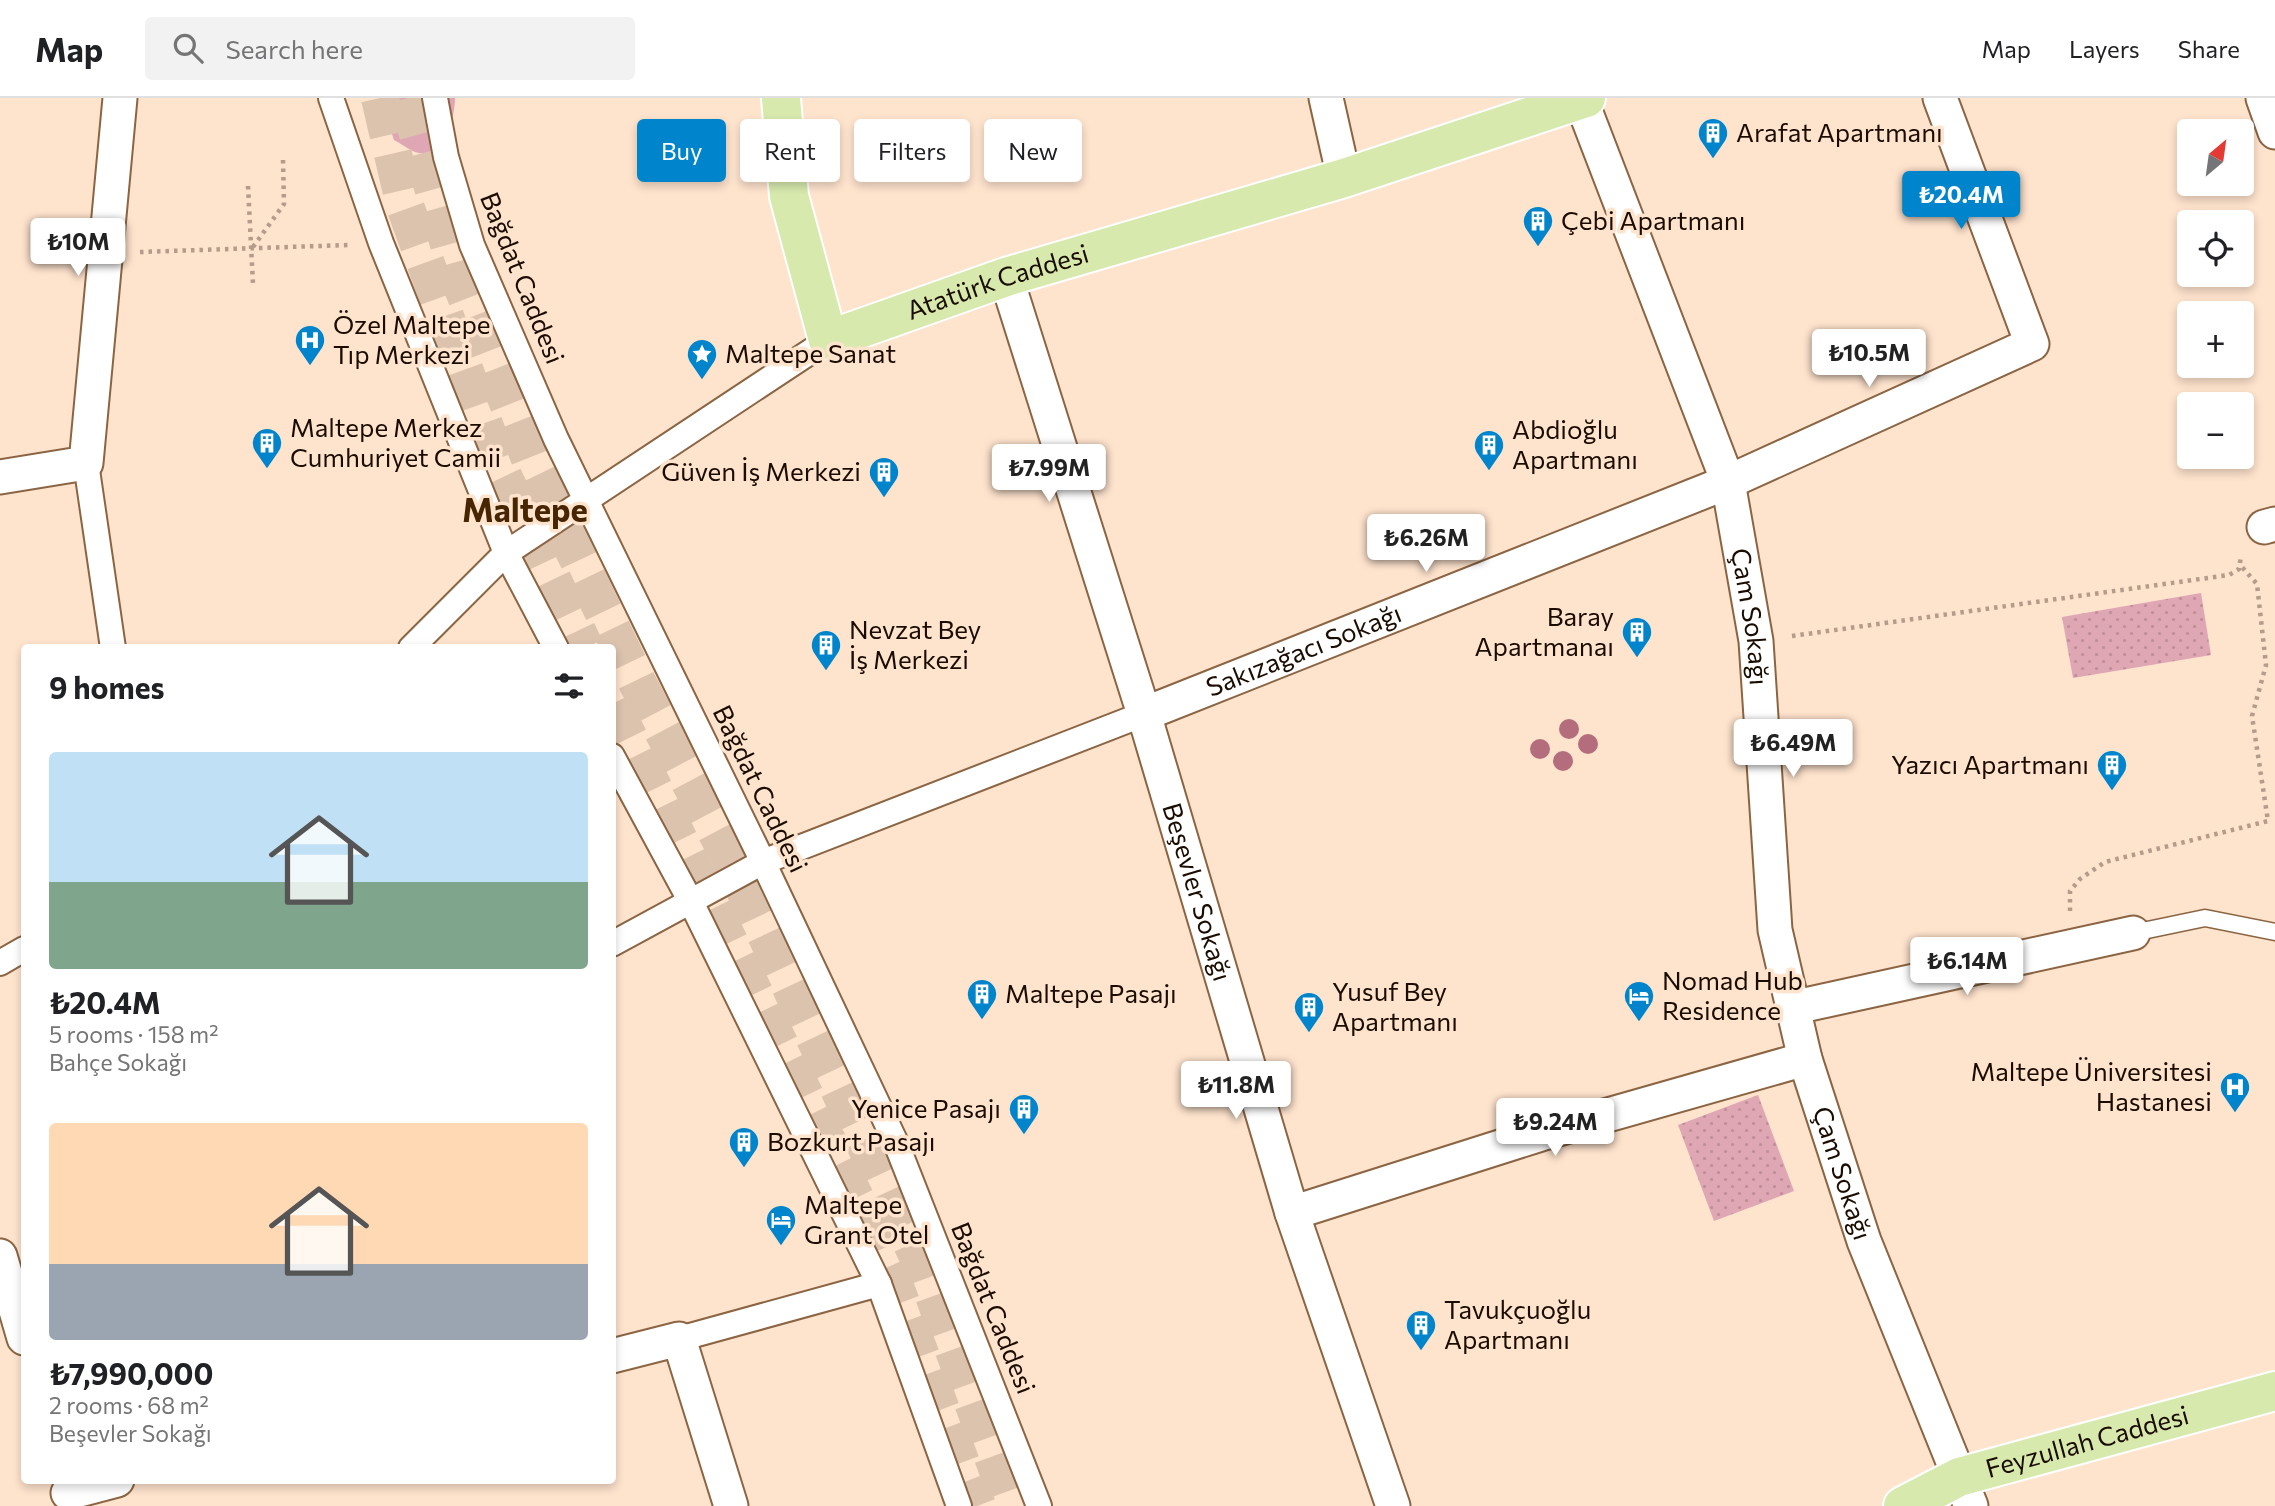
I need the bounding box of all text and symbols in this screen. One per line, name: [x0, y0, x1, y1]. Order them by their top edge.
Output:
search box: [145, 17, 635, 80]
text: Map: [35, 28, 103, 69]
icon: search: [169, 29, 207, 67]
text: Search here: [225, 33, 363, 64]
text: Map: [1982, 34, 2031, 63]
text: Layers: [2069, 34, 2140, 63]
text: Share: [2178, 34, 2240, 63]
building icon: Arafat Apartmanı: [1696, 116, 1730, 160]
place label: Arafat Apartmanı: [1736, 116, 1943, 147]
chip: Buy: [637, 119, 726, 182]
chip: Rent: [740, 119, 840, 182]
chip: Filters: [854, 119, 970, 182]
chip: New: [984, 119, 1082, 182]
north arrow: [2177, 119, 2254, 196]
map controls: [2177, 119, 2254, 469]
pin: ₺20.4M: [1904, 172, 2018, 231]
text: ₺20.4M: [1918, 180, 2004, 208]
street label: Bağdat Caddesi: [475, 187, 572, 368]
building icon: Çebi Apartmanı: [1521, 204, 1555, 248]
place label: Çebi Apartmanı: [1561, 204, 1745, 235]
button: locate: [2177, 210, 2254, 287]
pin: ₺10M: [37, 218, 119, 278]
text: ₺10M: [46, 227, 110, 255]
street label: Atatürk Caddesi: [902, 237, 1092, 325]
button: +: [2177, 301, 2254, 378]
place label: Özel Maltepe Tıp Merkezi: [333, 308, 491, 369]
hospital icon: Özel Maltepe Tıp Merkezi: [293, 323, 327, 367]
pin: ₺10.5M: [1812, 330, 1926, 389]
place icon: Maltepe Sanat: [685, 337, 719, 381]
place label: Maltepe Sanat: [725, 337, 896, 368]
text: ₺10.5M: [1828, 338, 1910, 366]
button: −: [2177, 392, 2254, 469]
place label: Maltepe Merkez Cumhuriyet Camii: [290, 411, 501, 472]
place label: Abdioğlu Apartmanı: [1512, 413, 1638, 474]
building icon: Maltepe Merkez Cumhuriyet Camii: [250, 426, 284, 470]
building icon: Abdioğlu Apartmanı: [1472, 428, 1506, 472]
pin: ₺7.99M: [992, 444, 1106, 504]
text: ₺7.99M: [1008, 453, 1090, 481]
place label: Güven İş Merkezi: [661, 455, 861, 486]
building icon: Güven İş Merkezi: [867, 455, 901, 499]
district label: Maltepe: [462, 488, 588, 529]
pin: ₺6.26M: [1369, 514, 1483, 574]
text: ₺6.26M: [1383, 523, 1469, 551]
street label: Çam Sokağı: [1726, 546, 1776, 686]
street label: Sakızağacı Sokağı: [1201, 596, 1405, 702]
place label: Baray Apartmanaı: [1475, 600, 1614, 661]
place label: Nevzat Bey İş Merkezi: [849, 613, 981, 674]
building icon: Baray Apartmanaı: [1620, 615, 1654, 659]
building icon: Nevzat Bey İş Merkezi: [809, 628, 843, 672]
icon: filters: [550, 667, 588, 705]
text: 9 homes: [49, 668, 164, 705]
street label: Bağdat Caddesi: [707, 700, 815, 877]
pin: ₺6.49M: [1736, 720, 1850, 779]
text: ₺6.49M: [1750, 728, 1836, 756]
place label: Yazıcı Apartmanı: [1891, 748, 2089, 779]
building icon: Yazıcı Apartmanı: [2095, 748, 2129, 792]
icon: home: [256, 797, 382, 923]
street label: Beşevler Sokağı: [1157, 799, 1239, 984]
pin: ₺6.14M: [1910, 937, 2024, 997]
text: ₺6.14M: [1926, 946, 2008, 974]
place label: Nomad Hub Residence: [1662, 964, 1803, 1025]
place label: Yusuf Bey Apartmanı: [1332, 975, 1458, 1036]
building icon: Maltepe Pasajı: [965, 977, 999, 1021]
place label: Maltepe Pasajı: [1005, 977, 1177, 1008]
hotel icon: Nomad Hub Residence: [1622, 979, 1656, 1023]
text: ₺20.4M: [49, 983, 161, 1020]
building icon: Yusuf Bey Apartmanı: [1292, 990, 1326, 1034]
text: 5 rooms · 158 m²: [49, 1020, 218, 1048]
text: Bahçe Sokağı: [49, 1048, 187, 1076]
place label: Maltepe Üniversitesi Hastanesi: [1971, 1055, 2212, 1116]
pin: ₺11.8M: [1179, 1062, 1293, 1121]
text: ₺11.8M: [1197, 1070, 1275, 1098]
hospital icon: Maltepe Üniversitesi Hastanesi: [2218, 1070, 2252, 1114]
place label: Yenice Pasajı: [851, 1092, 1001, 1123]
building icon: Yenice Pasajı: [1007, 1092, 1041, 1136]
pin: ₺9.24M: [1498, 1098, 1612, 1158]
street label: Çam Sokağı: [1807, 1102, 1880, 1243]
text: ₺9.24M: [1512, 1107, 1598, 1135]
building icon: Bozkurt Pasajı: [727, 1125, 761, 1169]
place label: Bozkurt Pasajı: [767, 1125, 936, 1156]
icon: home: [256, 1168, 382, 1294]
place label: Maltepe Grant Otel: [804, 1188, 929, 1249]
hotel icon: Maltepe Grant Otel: [764, 1203, 798, 1247]
street label: Bağdat Caddesi: [946, 1217, 1043, 1398]
place label: Tavukçuoğlu Apartmanı: [1444, 1293, 1591, 1354]
building icon: Tavukçuoğlu Apartmanı: [1404, 1308, 1438, 1352]
text: ₺7,990,000: [49, 1354, 213, 1391]
text: 2 rooms · 68 m²: [49, 1391, 209, 1419]
street label: Feyzullah Caddesi: [1982, 1398, 2192, 1483]
text: Beşevler Sokağı: [49, 1419, 212, 1447]

